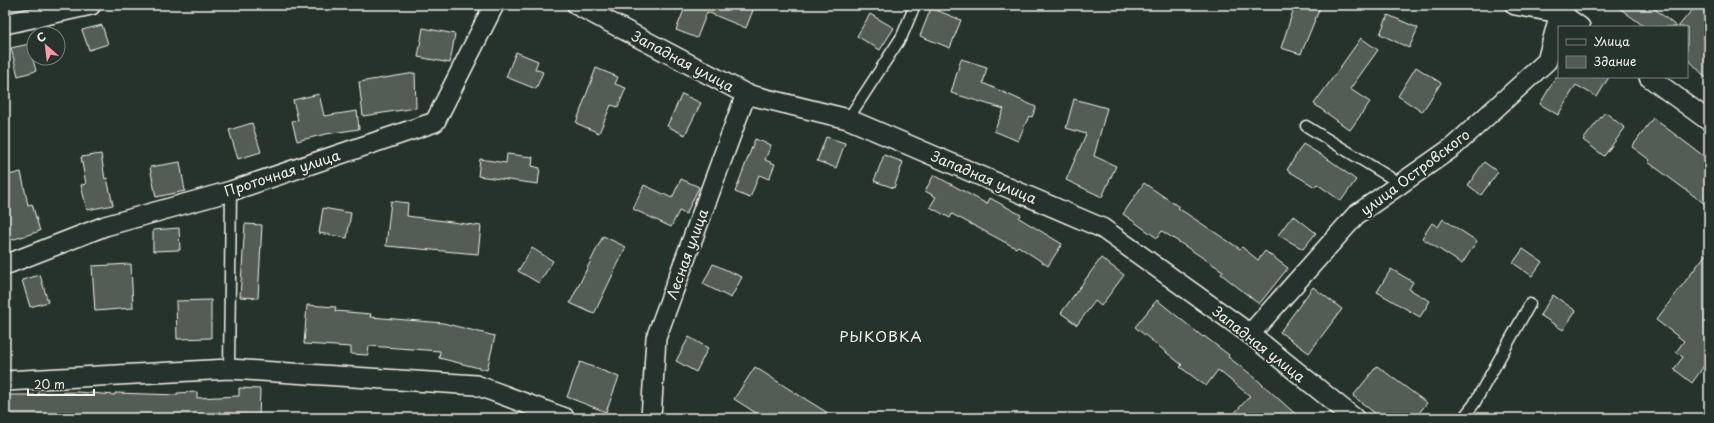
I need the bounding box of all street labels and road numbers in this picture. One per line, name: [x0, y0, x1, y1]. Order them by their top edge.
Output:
street label: Западная улица: [628, 25, 738, 97]
street label: улица Островского: [1356, 124, 1474, 220]
street label: Проточная улица: [221, 144, 343, 202]
street label: Западная улица: [928, 145, 1040, 209]
street label: Лесная улица: [661, 206, 713, 302]
street label: Западная улица: [1208, 301, 1310, 387]

